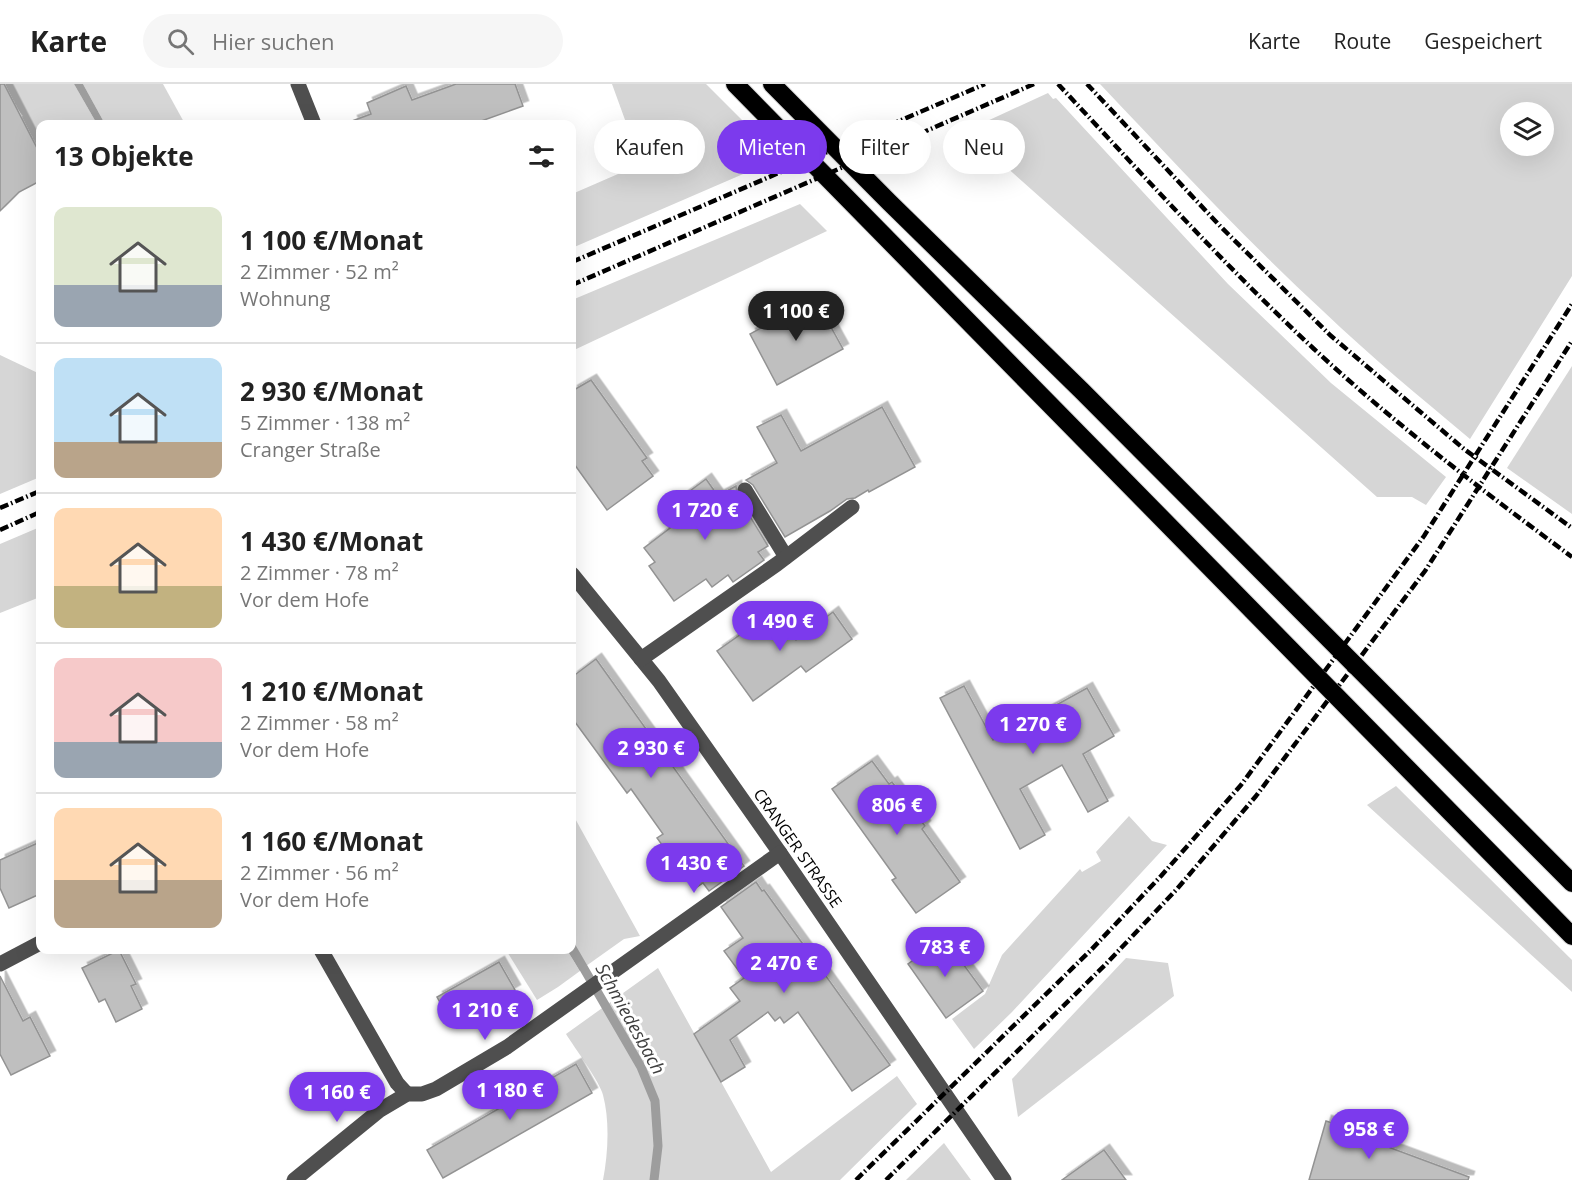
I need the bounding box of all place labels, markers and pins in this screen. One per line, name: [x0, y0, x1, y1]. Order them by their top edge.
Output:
pin: 1 100 €: [741, 291, 851, 342]
pin: 1 720 €: [650, 490, 760, 541]
pin: 1 490 €: [725, 601, 835, 652]
pin: 1 270 €: [978, 704, 1088, 755]
pin: 2 930 €: [596, 728, 706, 779]
pin: 806 €: [855, 785, 939, 836]
pin: 1 430 €: [639, 843, 749, 894]
pin: 783 €: [903, 927, 987, 978]
pin: 2 470 €: [729, 943, 839, 994]
pin: 1 210 €: [430, 990, 540, 1041]
pin: 1 180 €: [455, 1070, 565, 1121]
pin: 1 160 €: [282, 1072, 392, 1123]
pin: 958 €: [1327, 1109, 1411, 1160]

